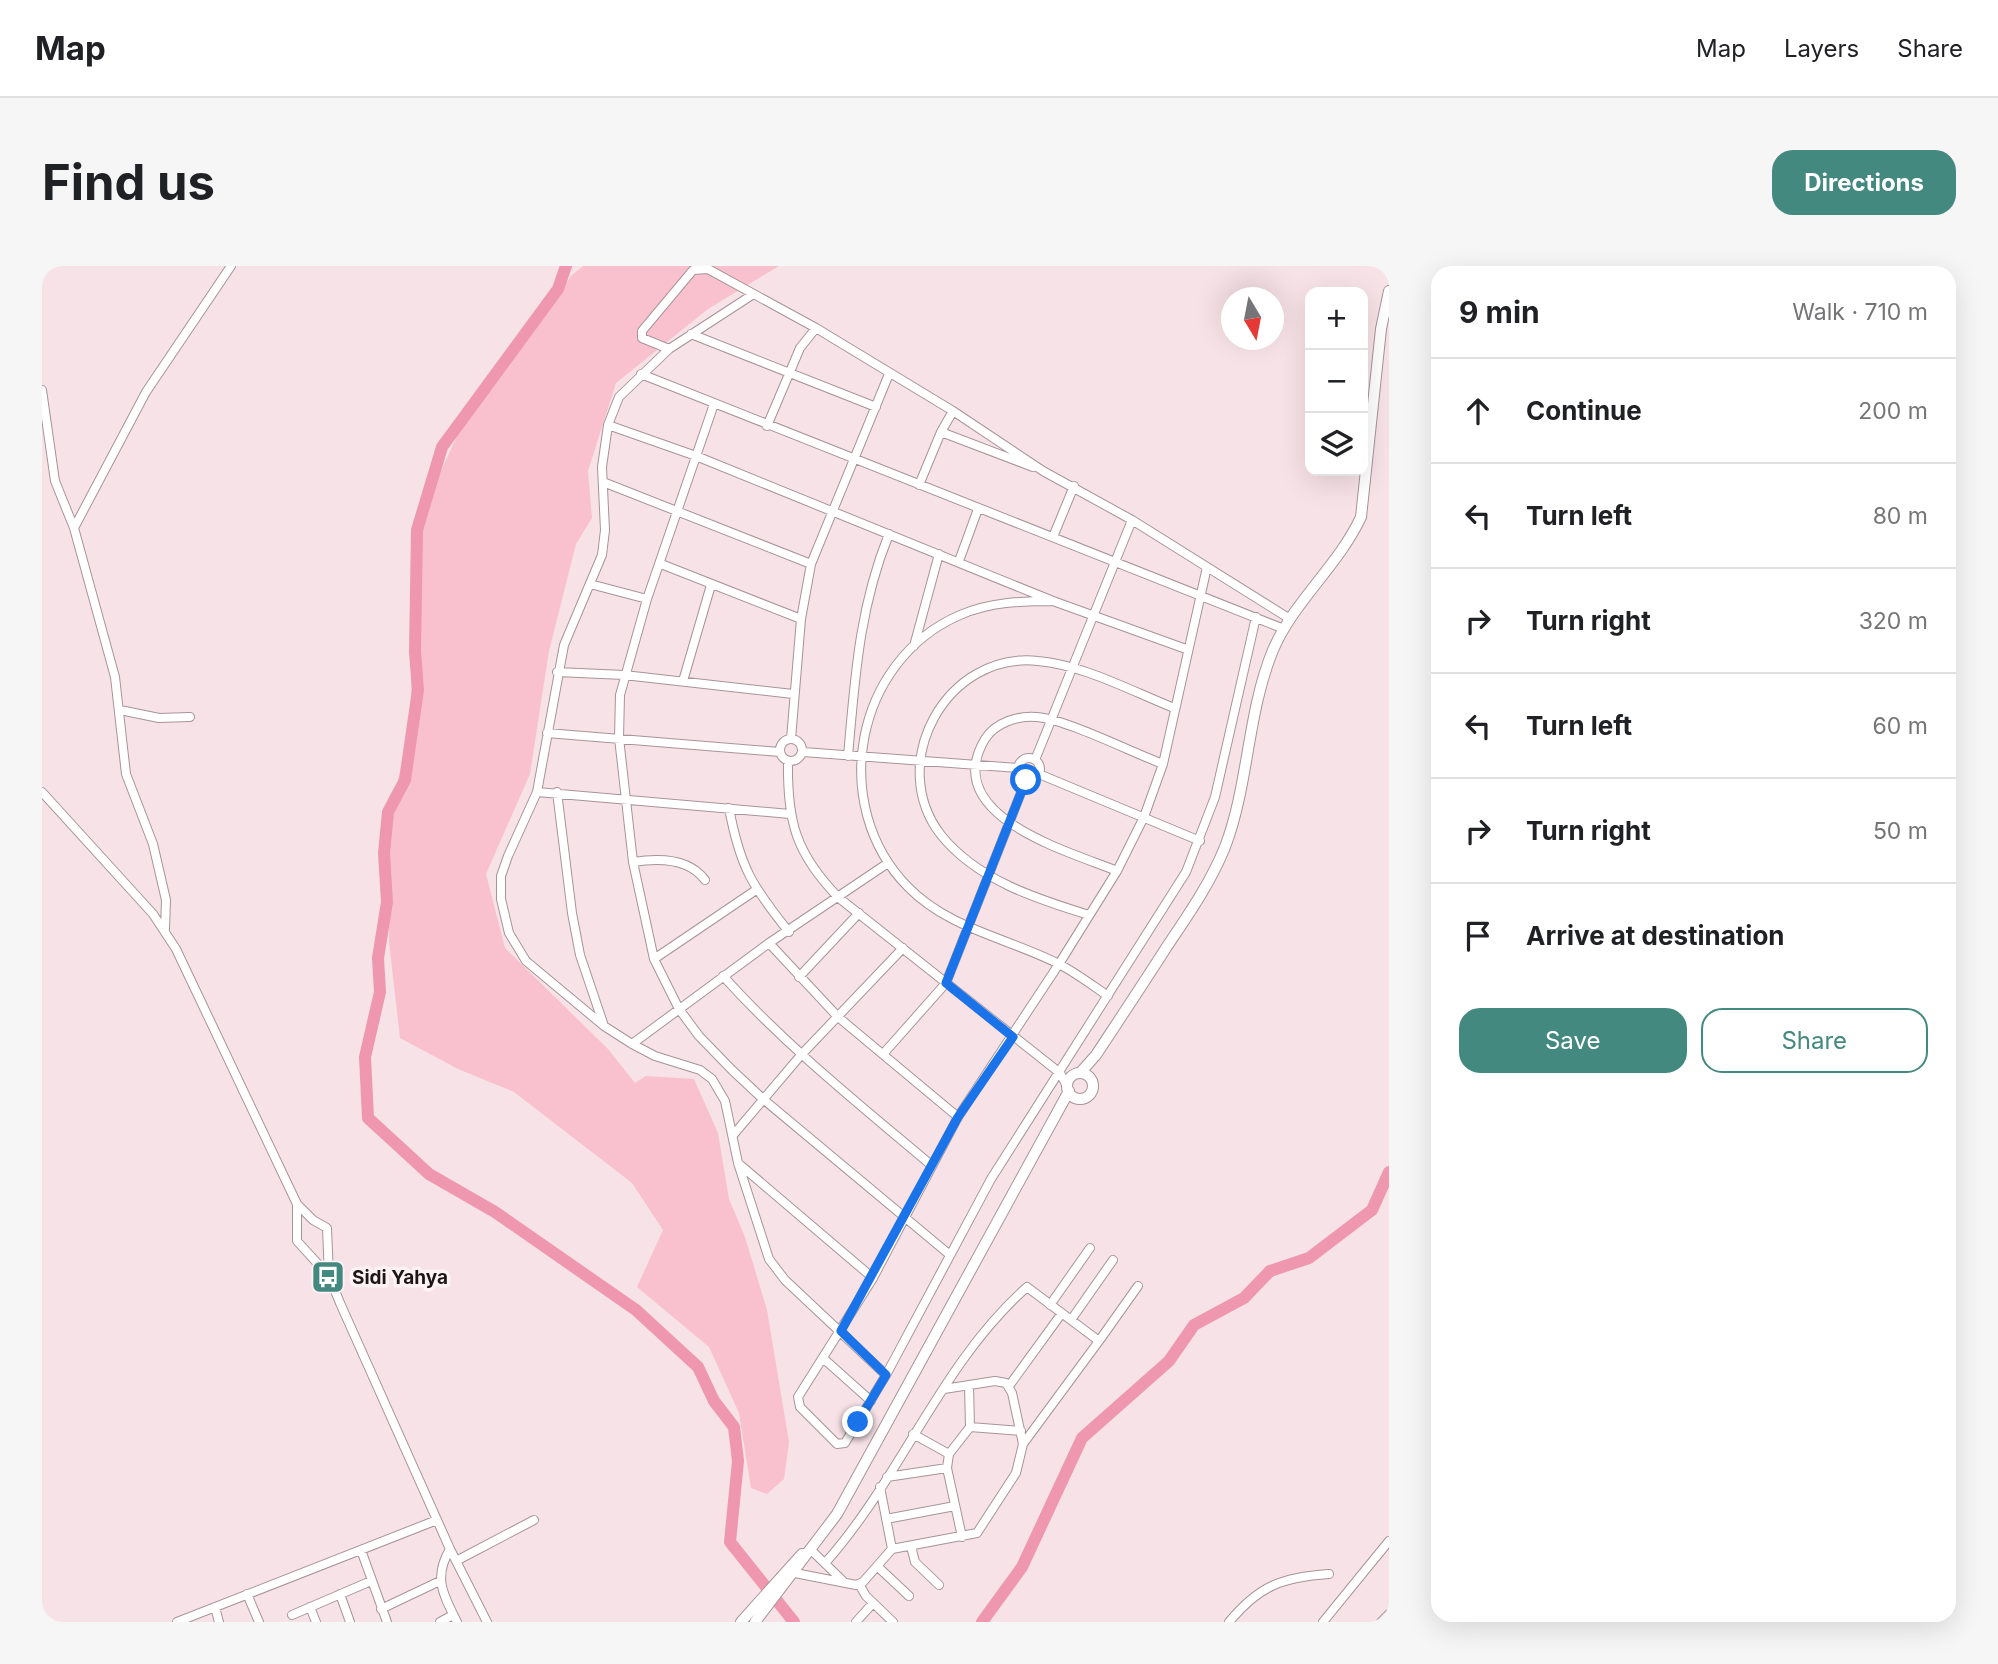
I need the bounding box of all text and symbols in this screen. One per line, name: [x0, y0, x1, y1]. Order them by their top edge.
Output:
text: Map: [35, 28, 106, 68]
text: Map: [1696, 34, 1746, 63]
text: Layers: [1784, 34, 1859, 63]
text: Share: [1897, 34, 1963, 63]
button: Directions: [1772, 150, 1956, 215]
text: Find us: [42, 153, 215, 212]
north arrow: [1221, 287, 1284, 350]
map controls: [1305, 287, 1368, 476]
button: +: [1305, 287, 1368, 350]
text: 9 min: [1459, 294, 1540, 330]
text: Walk · 710 m: [1792, 298, 1928, 326]
button: −: [1305, 350, 1368, 413]
icon: ahead: [1459, 392, 1497, 430]
text: Continue: [1526, 395, 1642, 426]
text: 200 m: [1858, 397, 1928, 425]
button: layers: [1305, 413, 1368, 476]
icon: left: [1459, 497, 1497, 535]
text: Turn left: [1526, 500, 1632, 531]
text: 80 m: [1873, 502, 1928, 530]
icon: right: [1459, 602, 1497, 640]
text: Turn right: [1526, 605, 1651, 636]
text: 320 m: [1859, 607, 1928, 635]
icon: left: [1459, 707, 1497, 745]
text: Turn left: [1526, 710, 1632, 741]
text: 60 m: [1873, 712, 1928, 740]
route start: [1010, 764, 1041, 795]
icon: right: [1459, 812, 1497, 850]
text: Turn right: [1526, 815, 1651, 846]
text: 50 m: [1873, 817, 1928, 845]
icon: arrive: [1459, 917, 1497, 955]
text: Arrive at destination: [1526, 920, 1785, 951]
button: Save: [1459, 1008, 1687, 1073]
button: Share: [1701, 1008, 1928, 1073]
bus stop icon: Sidi Yahya: [309, 1258, 347, 1296]
place label: Sidi Yahya: [352, 1266, 448, 1289]
route end: [842, 1406, 873, 1437]

